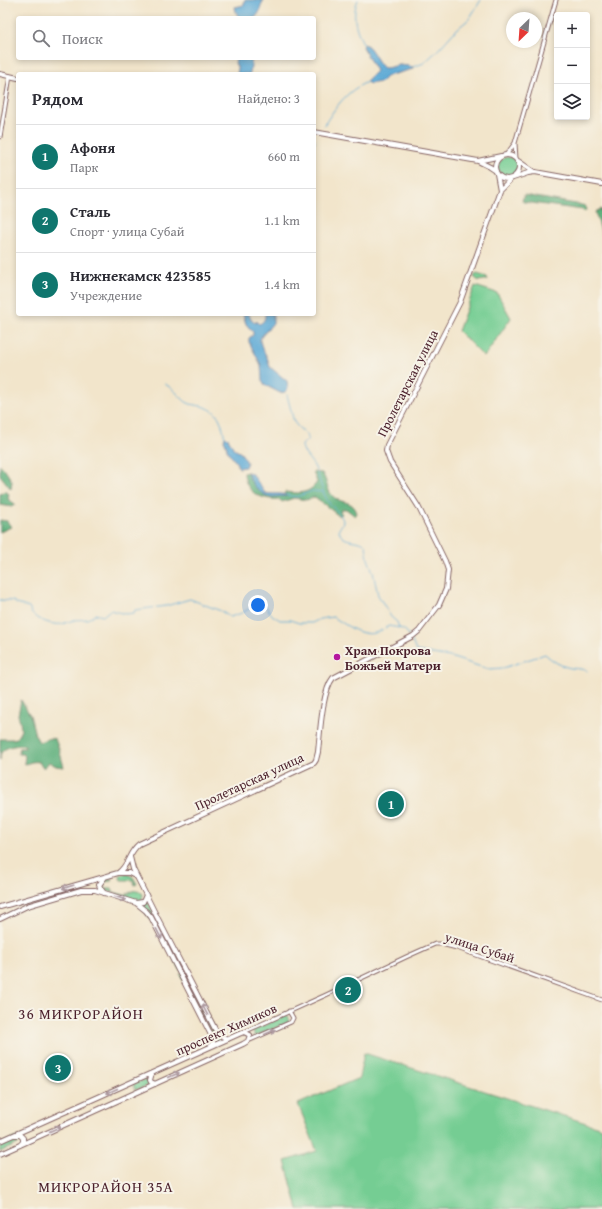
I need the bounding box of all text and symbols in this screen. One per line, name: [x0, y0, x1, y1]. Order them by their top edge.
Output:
north arrow: [506, 12, 542, 48]
map controls: [554, 12, 590, 120]
button: +: [554, 12, 590, 48]
search box: [16, 16, 316, 60]
icon: search: [30, 27, 52, 49]
text: Поиск: [62, 28, 103, 49]
button: −: [554, 48, 590, 84]
button: layers: [554, 84, 590, 120]
text: Рядом: [32, 86, 83, 111]
text: Найдено: 3: [238, 89, 300, 108]
text: Афоня: [70, 137, 115, 158]
text: 1: [42, 147, 48, 166]
text: 660 m: [268, 147, 300, 166]
text: Парк: [70, 158, 98, 177]
text: Сталь: [70, 201, 111, 222]
text: 2: [42, 211, 48, 230]
text: 1.1 km: [264, 211, 300, 230]
text: Спорт · улица Субай: [70, 222, 184, 241]
text: Нижнекамск 423585: [70, 265, 211, 286]
text: 3: [42, 275, 48, 294]
text: 1.4 km: [264, 275, 300, 294]
text: Учреждение: [70, 286, 142, 305]
street label: Пролетарская улица: [372, 326, 443, 440]
your location: [248, 595, 268, 615]
place label: Храм Покрова Божьей Матери: [345, 641, 441, 675]
marker: Храм Покрова Божьей Матери: [332, 652, 342, 662]
street label: Пролетарская улица: [192, 748, 307, 815]
pin: 1: [378, 789, 404, 819]
one-way arrow: [61, 884, 74, 891]
one-way arrow: [113, 895, 126, 902]
street label: улица Субай: [442, 927, 517, 968]
one-way arrow: [156, 928, 163, 940]
pin: 2: [335, 975, 361, 1005]
street label: проспект Химиков: [173, 999, 280, 1060]
district label: 36 МИКРОРАЙОН: [18, 1003, 144, 1024]
one-way arrow: [201, 1004, 208, 1016]
one-way arrow: [263, 1028, 275, 1035]
pin: 3: [45, 1053, 71, 1083]
one-way arrow: [168, 1071, 180, 1078]
one-way arrow: [106, 1088, 118, 1095]
one-way arrow: [49, 1125, 61, 1132]
district label: МИКРОРАЙОН 35А: [38, 1176, 174, 1197]

